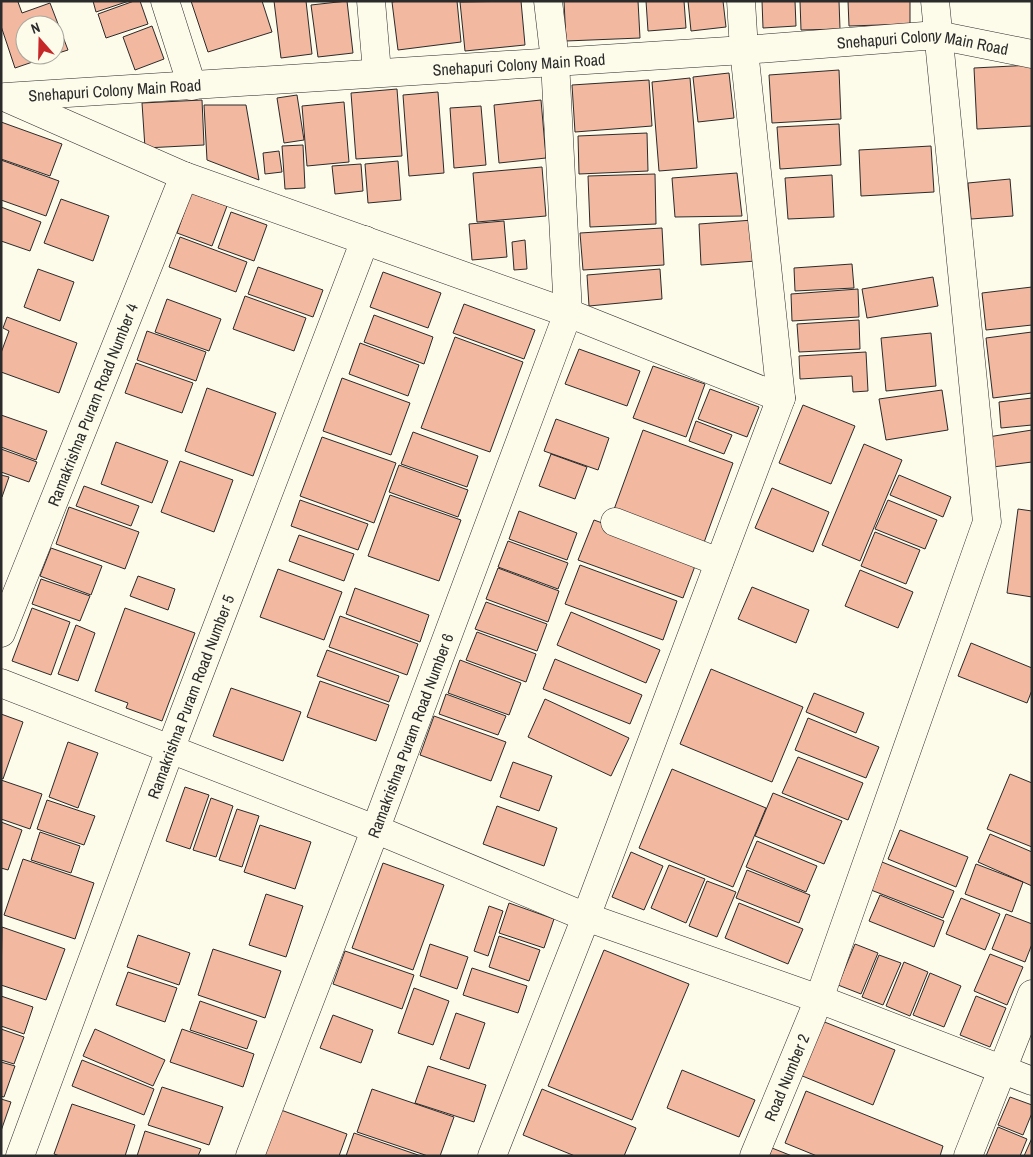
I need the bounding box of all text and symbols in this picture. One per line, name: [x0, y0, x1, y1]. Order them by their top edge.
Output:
north arrow: [15, 15, 65, 65]
text: N: [29, 18, 43, 38]
street label: Snehapuri Colony Main Road: [836, 24, 1010, 60]
street label: Snehapuri Colony Main Road: [432, 48, 606, 81]
street label: Snehapuri Colony Main Road: [28, 74, 202, 106]
street label: Ramakrishna Puram Road Number 4: [42, 300, 143, 509]
street label: Ramakrishna Puram Road Number 5: [142, 591, 239, 802]
street label: Ramakrishna Puram Road Number 6: [362, 630, 459, 841]
street label: Road Number 2: [759, 1030, 814, 1124]

